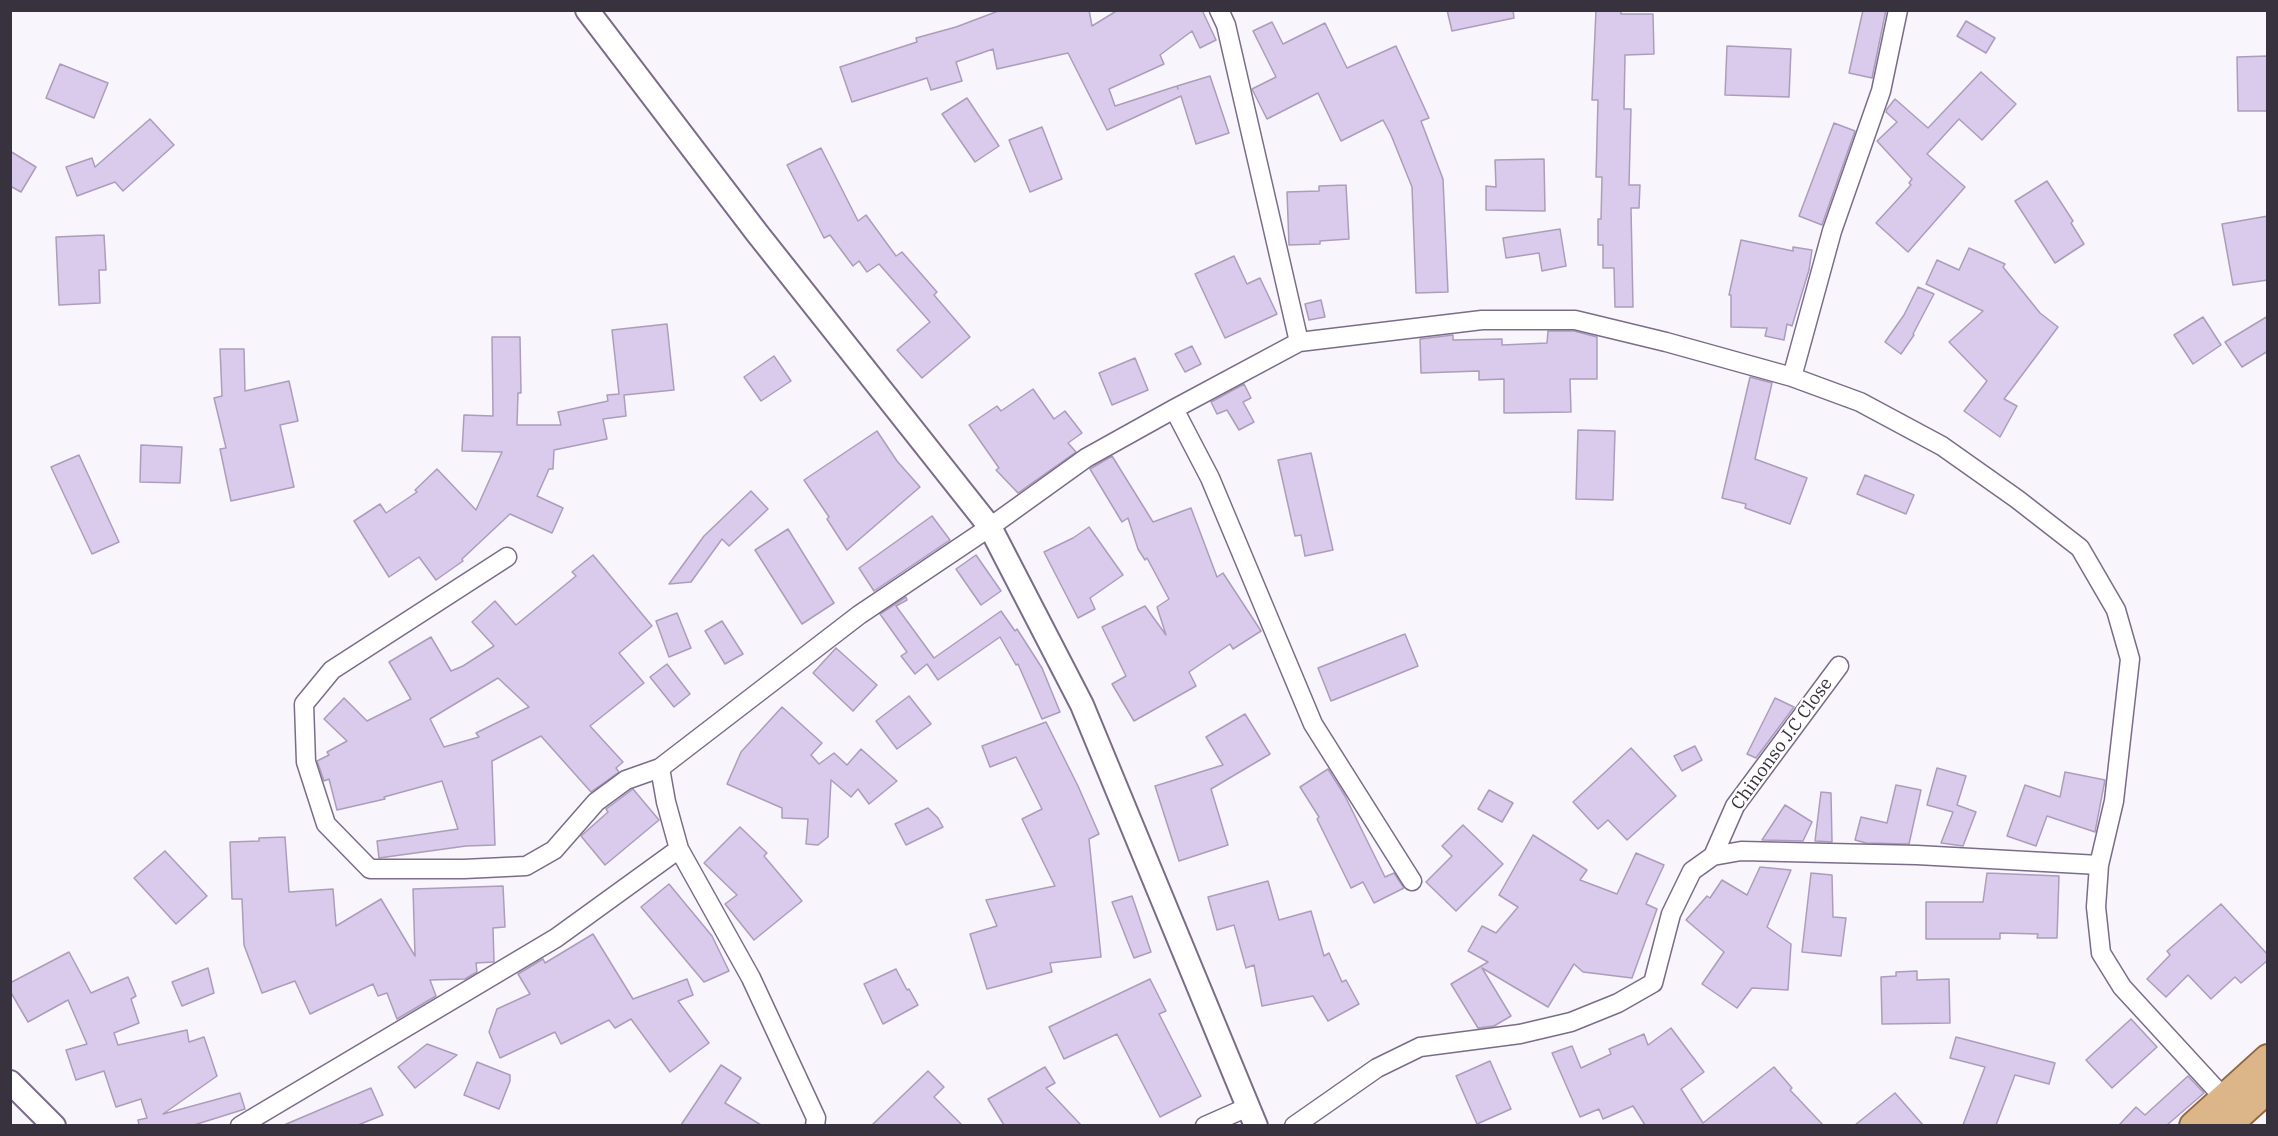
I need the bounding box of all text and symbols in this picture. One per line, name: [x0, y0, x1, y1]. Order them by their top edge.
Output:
street label: Chinonso J.C Close: [1727, 674, 1837, 814]

